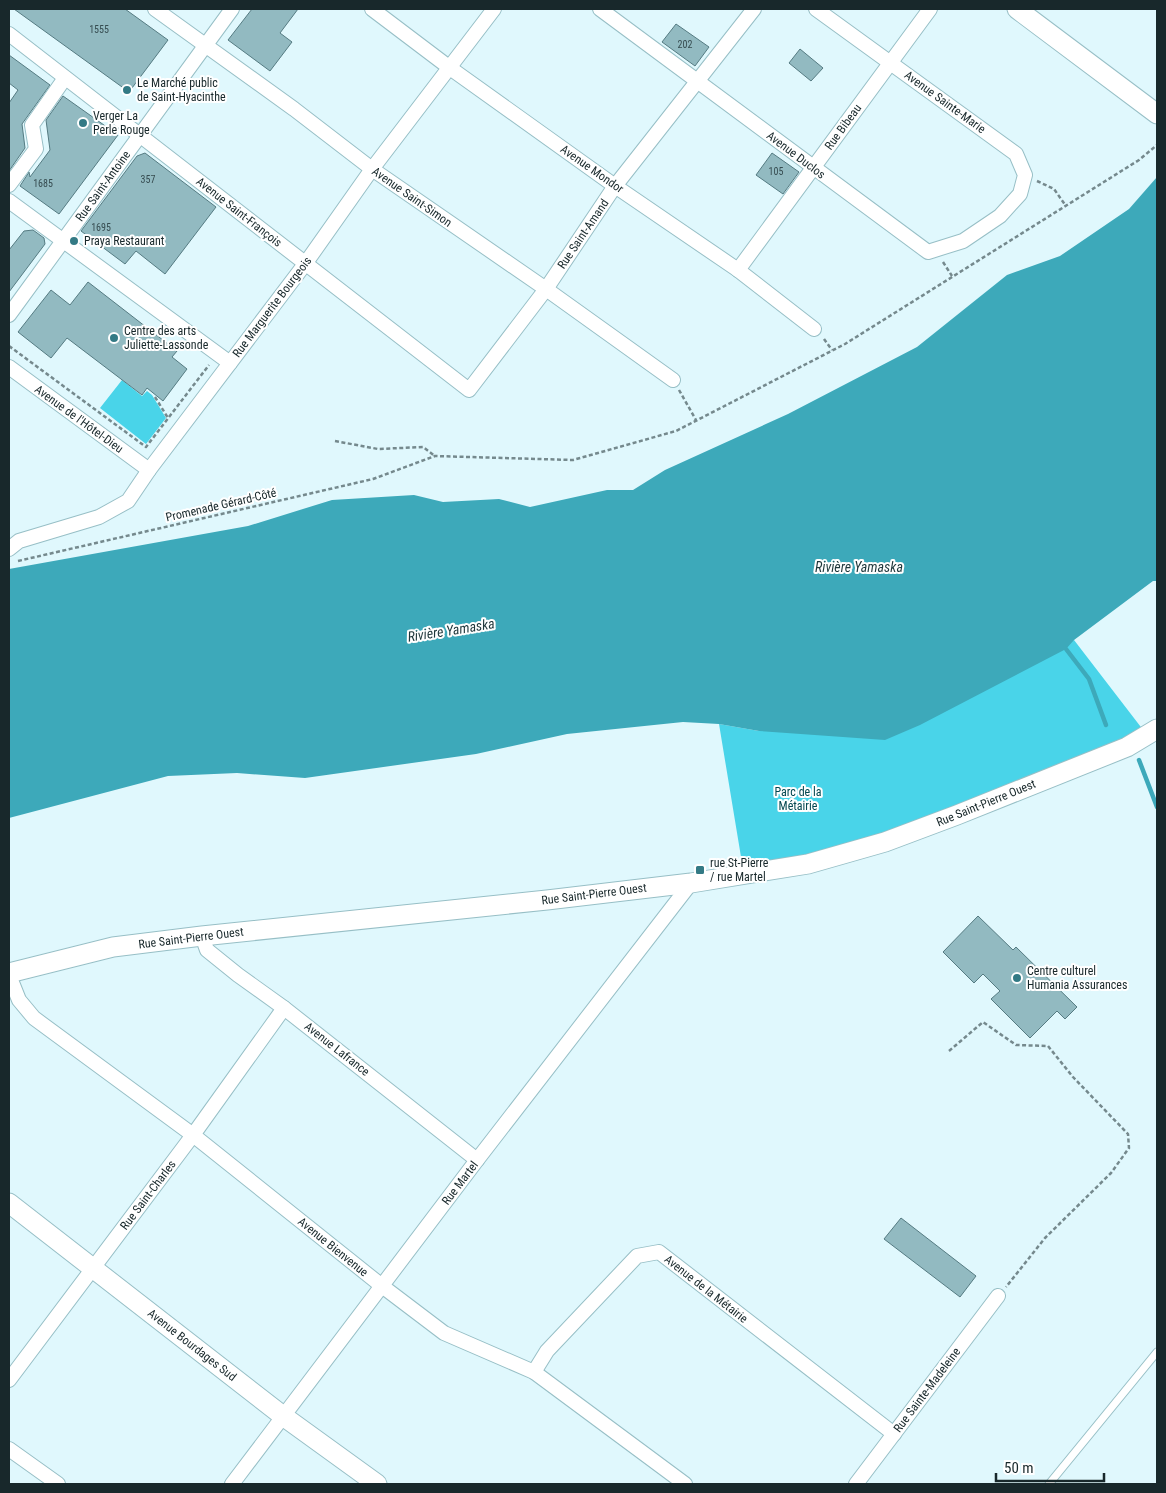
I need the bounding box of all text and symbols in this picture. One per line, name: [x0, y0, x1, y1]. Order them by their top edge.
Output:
house number: 1555: [89, 24, 109, 35]
house number: 202: [678, 39, 692, 50]
street label: Avenue Sainte-Marie: [902, 68, 989, 136]
place label: Le Marché public de Saint-Hyacinthe: [137, 76, 226, 104]
marker: Le Marché public de Saint-Hyacinthe: [121, 84, 133, 96]
street label: Rue Bibeau: [822, 101, 864, 153]
place label: Verger La Perle Rouge: [93, 109, 150, 137]
marker: Verger La Perle Rouge: [77, 117, 89, 129]
street label: Avenue Duclos: [764, 128, 828, 182]
street label: Avenue Mondor: [558, 142, 627, 196]
street label: Rue Saint-Antoine: [73, 148, 134, 224]
street label: Avenue Saint-Simon: [369, 164, 455, 230]
house number: 105: [769, 166, 783, 177]
house number: 357: [141, 174, 155, 185]
street label: Avenue Saint-François: [193, 174, 285, 250]
house number: 1685: [33, 178, 53, 189]
street label: Rue Saint-Amand: [555, 196, 611, 272]
house number: 1695: [91, 222, 111, 233]
place label: Praya Restaurant: [84, 234, 165, 248]
marker: Praya Restaurant: [68, 235, 80, 247]
street label: Rue Marguerite Bourgeois: [230, 254, 314, 360]
place label: Centre des arts Juliette-Lassonde: [124, 324, 209, 352]
marker: Centre des arts Juliette-Lassonde: [108, 332, 120, 344]
street label: Avenue de l'Hôtel-Dieu: [32, 382, 126, 456]
street label: Promenade Gérard-Côté: [164, 485, 278, 525]
water label: Rivière Yamaska: [815, 559, 903, 575]
water label: Rivière Yamaska: [406, 615, 496, 645]
street label: Rue Saint-Pierre Ouest: [934, 777, 1038, 829]
park label: Parc de la Métairie: [774, 785, 822, 813]
place label: rue St-Pierre / rue Martel: [710, 856, 769, 884]
marker: rue St-Pierre / rue Martel: [694, 864, 706, 876]
street label: Rue Saint-Pierre Ouest: [541, 881, 648, 907]
street label: Rue Saint-Pierre Ouest: [138, 925, 245, 951]
place label: Centre culturel Humania Assurances: [1027, 964, 1127, 992]
marker: Centre culturel Humania Assurances: [1011, 972, 1023, 984]
street label: Avenue Lafrance: [302, 1019, 373, 1079]
street label: Rue Saint-Charles: [117, 1157, 179, 1233]
street label: Rue Martel: [439, 1158, 481, 1208]
street label: Avenue Bienvenue: [295, 1215, 371, 1280]
street label: Avenue de la Métairie: [662, 1252, 751, 1326]
street label: Avenue Bourdages Sud: [145, 1306, 239, 1384]
street label: Rue Sainte-Madeleine: [891, 1345, 964, 1435]
scale bar: [996, 1450, 1104, 1482]
text: 50 m: [1004, 1459, 1034, 1477]

